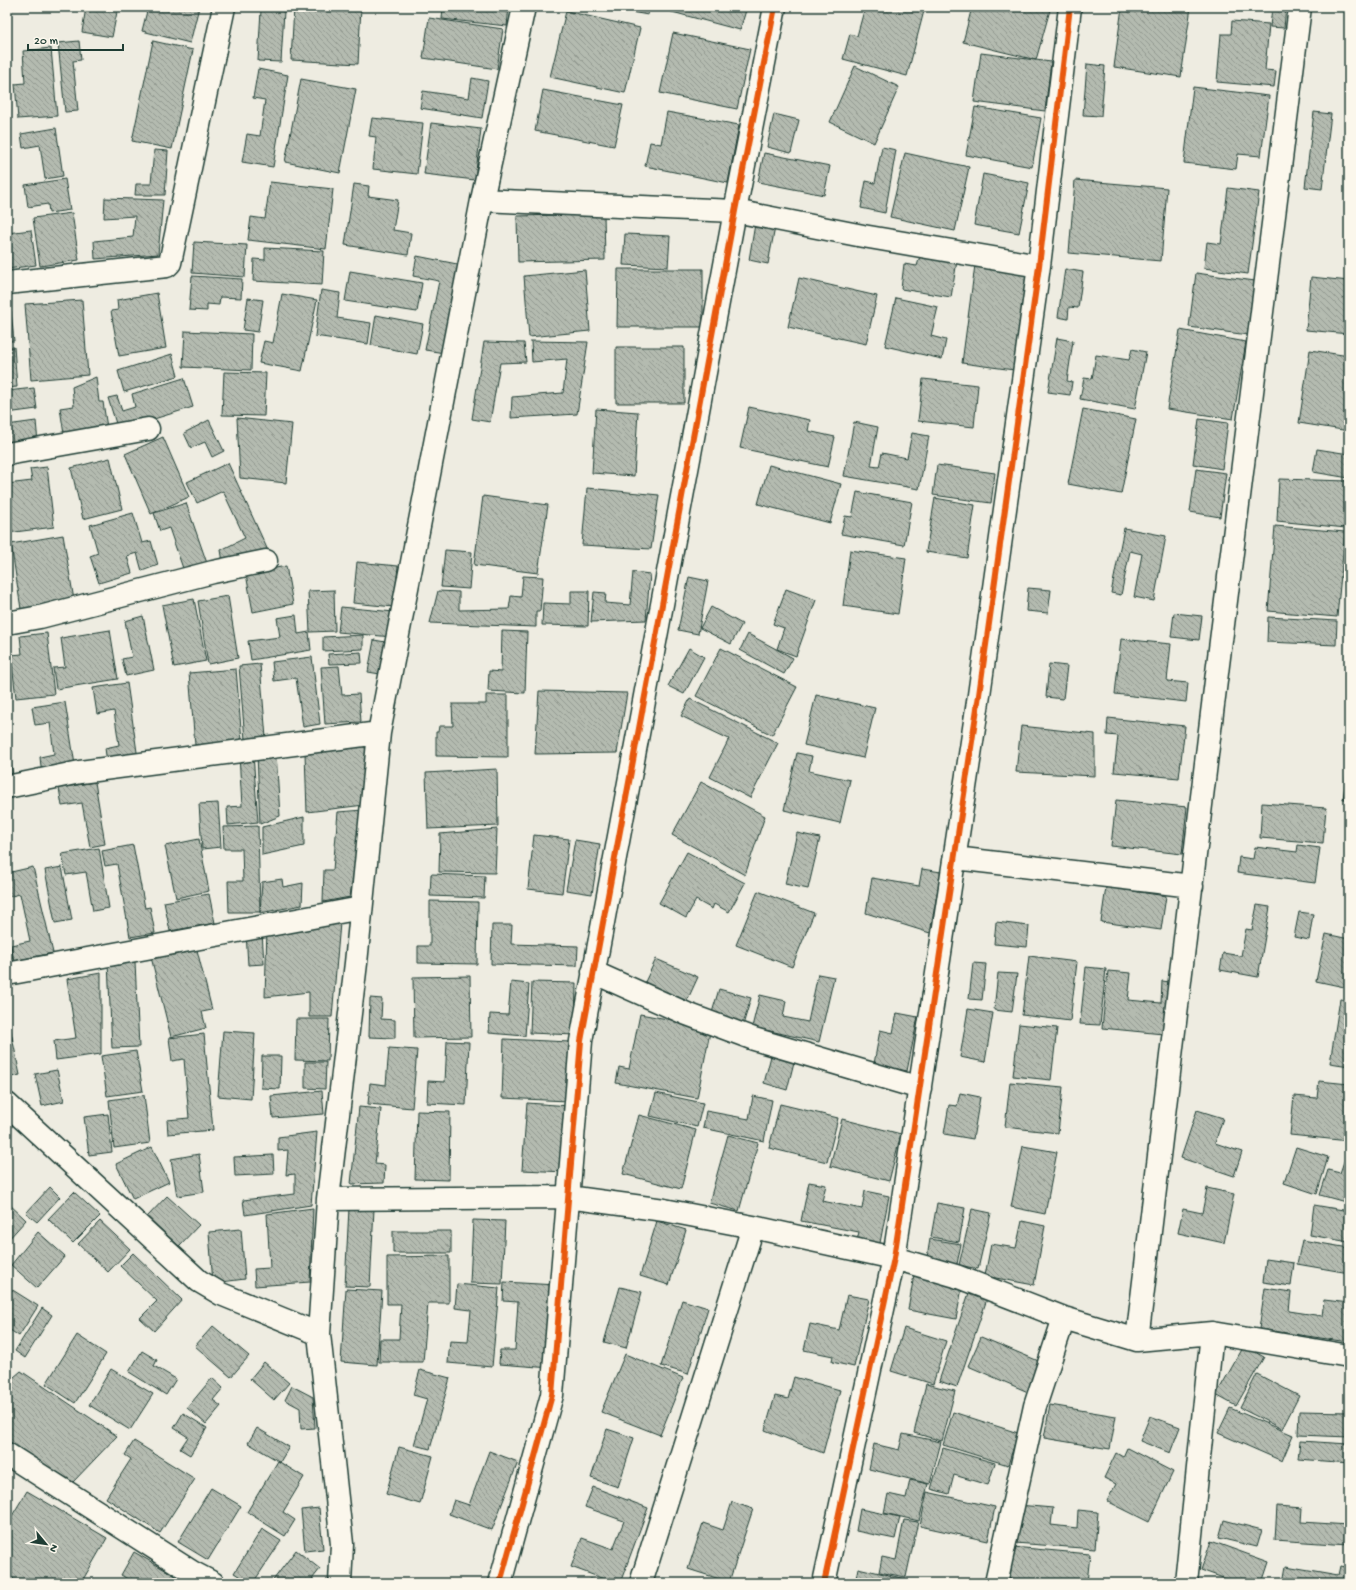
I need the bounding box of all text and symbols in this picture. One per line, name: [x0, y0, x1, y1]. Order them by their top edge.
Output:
scale bar: [28, 26, 123, 52]
text: 20 m: [34, 35, 59, 49]
north arrow: [26, 1524, 66, 1564]
text: N: [46, 1542, 60, 1554]

